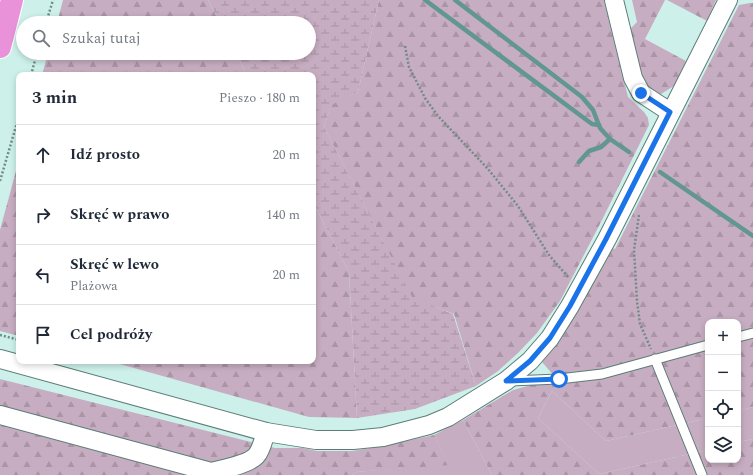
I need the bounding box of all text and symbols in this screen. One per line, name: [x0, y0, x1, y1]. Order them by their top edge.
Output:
search box: [16, 16, 316, 60]
icon: search: [30, 27, 52, 49]
text: Szukaj tutaj: [62, 27, 141, 50]
route end: [632, 84, 650, 102]
text: 3 min: [32, 85, 77, 111]
text: Pieszo · 180 m: [219, 88, 300, 108]
text: Idź prosto: [70, 143, 140, 166]
icon: ahead: [32, 144, 54, 166]
text: 20 m: [273, 145, 300, 165]
text: Skręć w prawo: [70, 203, 169, 226]
icon: right: [32, 204, 54, 226]
text: 140 m: [266, 205, 300, 225]
text: Skręć w lewo: [70, 253, 159, 276]
icon: left: [32, 264, 54, 286]
text: 20 m: [273, 265, 300, 285]
text: Plażowa: [70, 276, 118, 296]
map controls: [705, 319, 741, 463]
button: +: [705, 319, 741, 355]
text: Cel podróży: [70, 323, 152, 346]
icon: arrive: [32, 324, 54, 346]
button: −: [705, 355, 741, 391]
route start: [550, 370, 568, 388]
button: locate: [705, 391, 741, 427]
button: layers: [705, 427, 741, 463]

